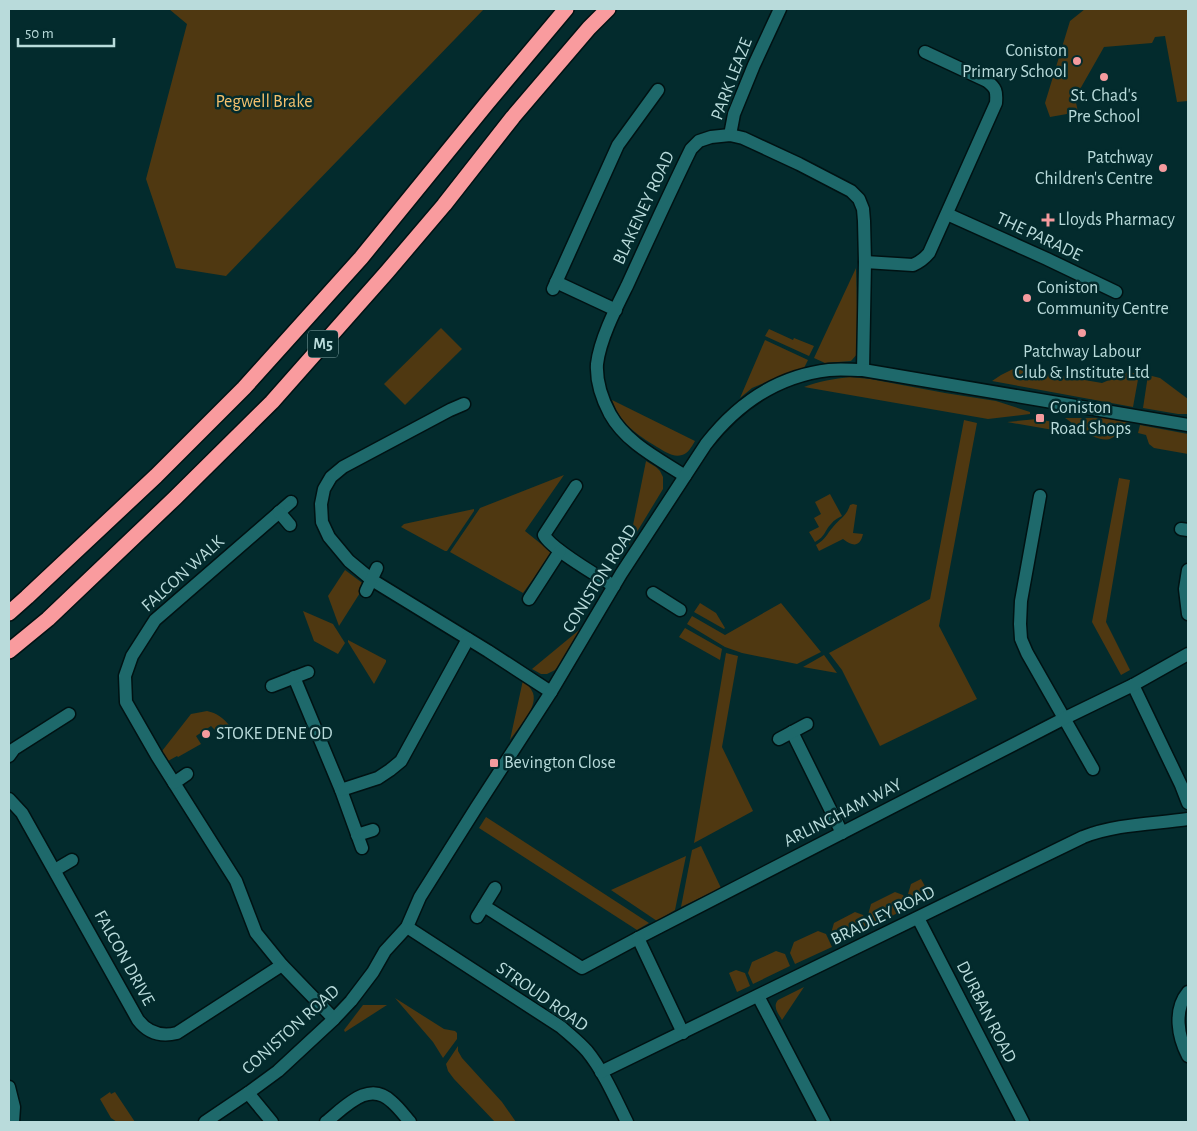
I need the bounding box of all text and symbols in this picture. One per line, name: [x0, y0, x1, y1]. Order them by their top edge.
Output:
scale bar: [18, 15, 114, 47]
text: 50 m: [25, 26, 54, 41]
street label: PARK LEAZE: [708, 35, 756, 123]
place label: Coniston Primary School: [962, 42, 1067, 81]
marker: Coniston Primary School: [1071, 55, 1083, 67]
marker: St. Chad's Pre School: [1098, 71, 1110, 83]
place label: St. Chad's Pre School: [1068, 87, 1140, 126]
park label: Pegwell Brake: [215, 93, 313, 111]
street label: BLAKENEY ROAD: [610, 149, 678, 267]
place label: Patchway Children's Centre: [1035, 149, 1153, 188]
marker: Patchway Children's Centre: [1157, 162, 1169, 174]
street label: THE PARADE: [993, 209, 1085, 265]
place label: Lloyds Pharmacy: [1058, 211, 1175, 229]
marker: Lloyds Pharmacy: [1042, 214, 1054, 226]
place label: Coniston Community Centre: [1037, 279, 1169, 318]
marker: Coniston Community Centre: [1021, 292, 1033, 304]
marker: Patchway Labour Club & Institute Ltd: [1076, 327, 1088, 339]
road number: M5: [308, 330, 338, 358]
place label: Patchway Labour Club & Institute Ltd: [1014, 343, 1150, 382]
place label: Coniston Road Shops: [1050, 399, 1131, 438]
marker: Coniston Road Shops: [1034, 412, 1046, 424]
street label: CONISTON ROAD: [560, 522, 640, 636]
street label: FALCON WALK: [138, 532, 228, 616]
place label: STOKE DENE OD: [216, 725, 333, 743]
marker: STOKE DENE OD: [200, 728, 212, 740]
place label: Bevington Close: [504, 754, 616, 772]
marker: Bevington Close: [488, 757, 500, 769]
street label: ARLINGHAM WAY: [781, 775, 905, 851]
street label: BRADLEY ROAD: [828, 883, 938, 949]
street label: FALCON DRIVE: [91, 907, 158, 1009]
street label: DURBAN ROAD: [953, 958, 1019, 1066]
street label: STROUD ROAD: [493, 959, 591, 1035]
street label: CONISTON ROAD: [239, 982, 343, 1078]

